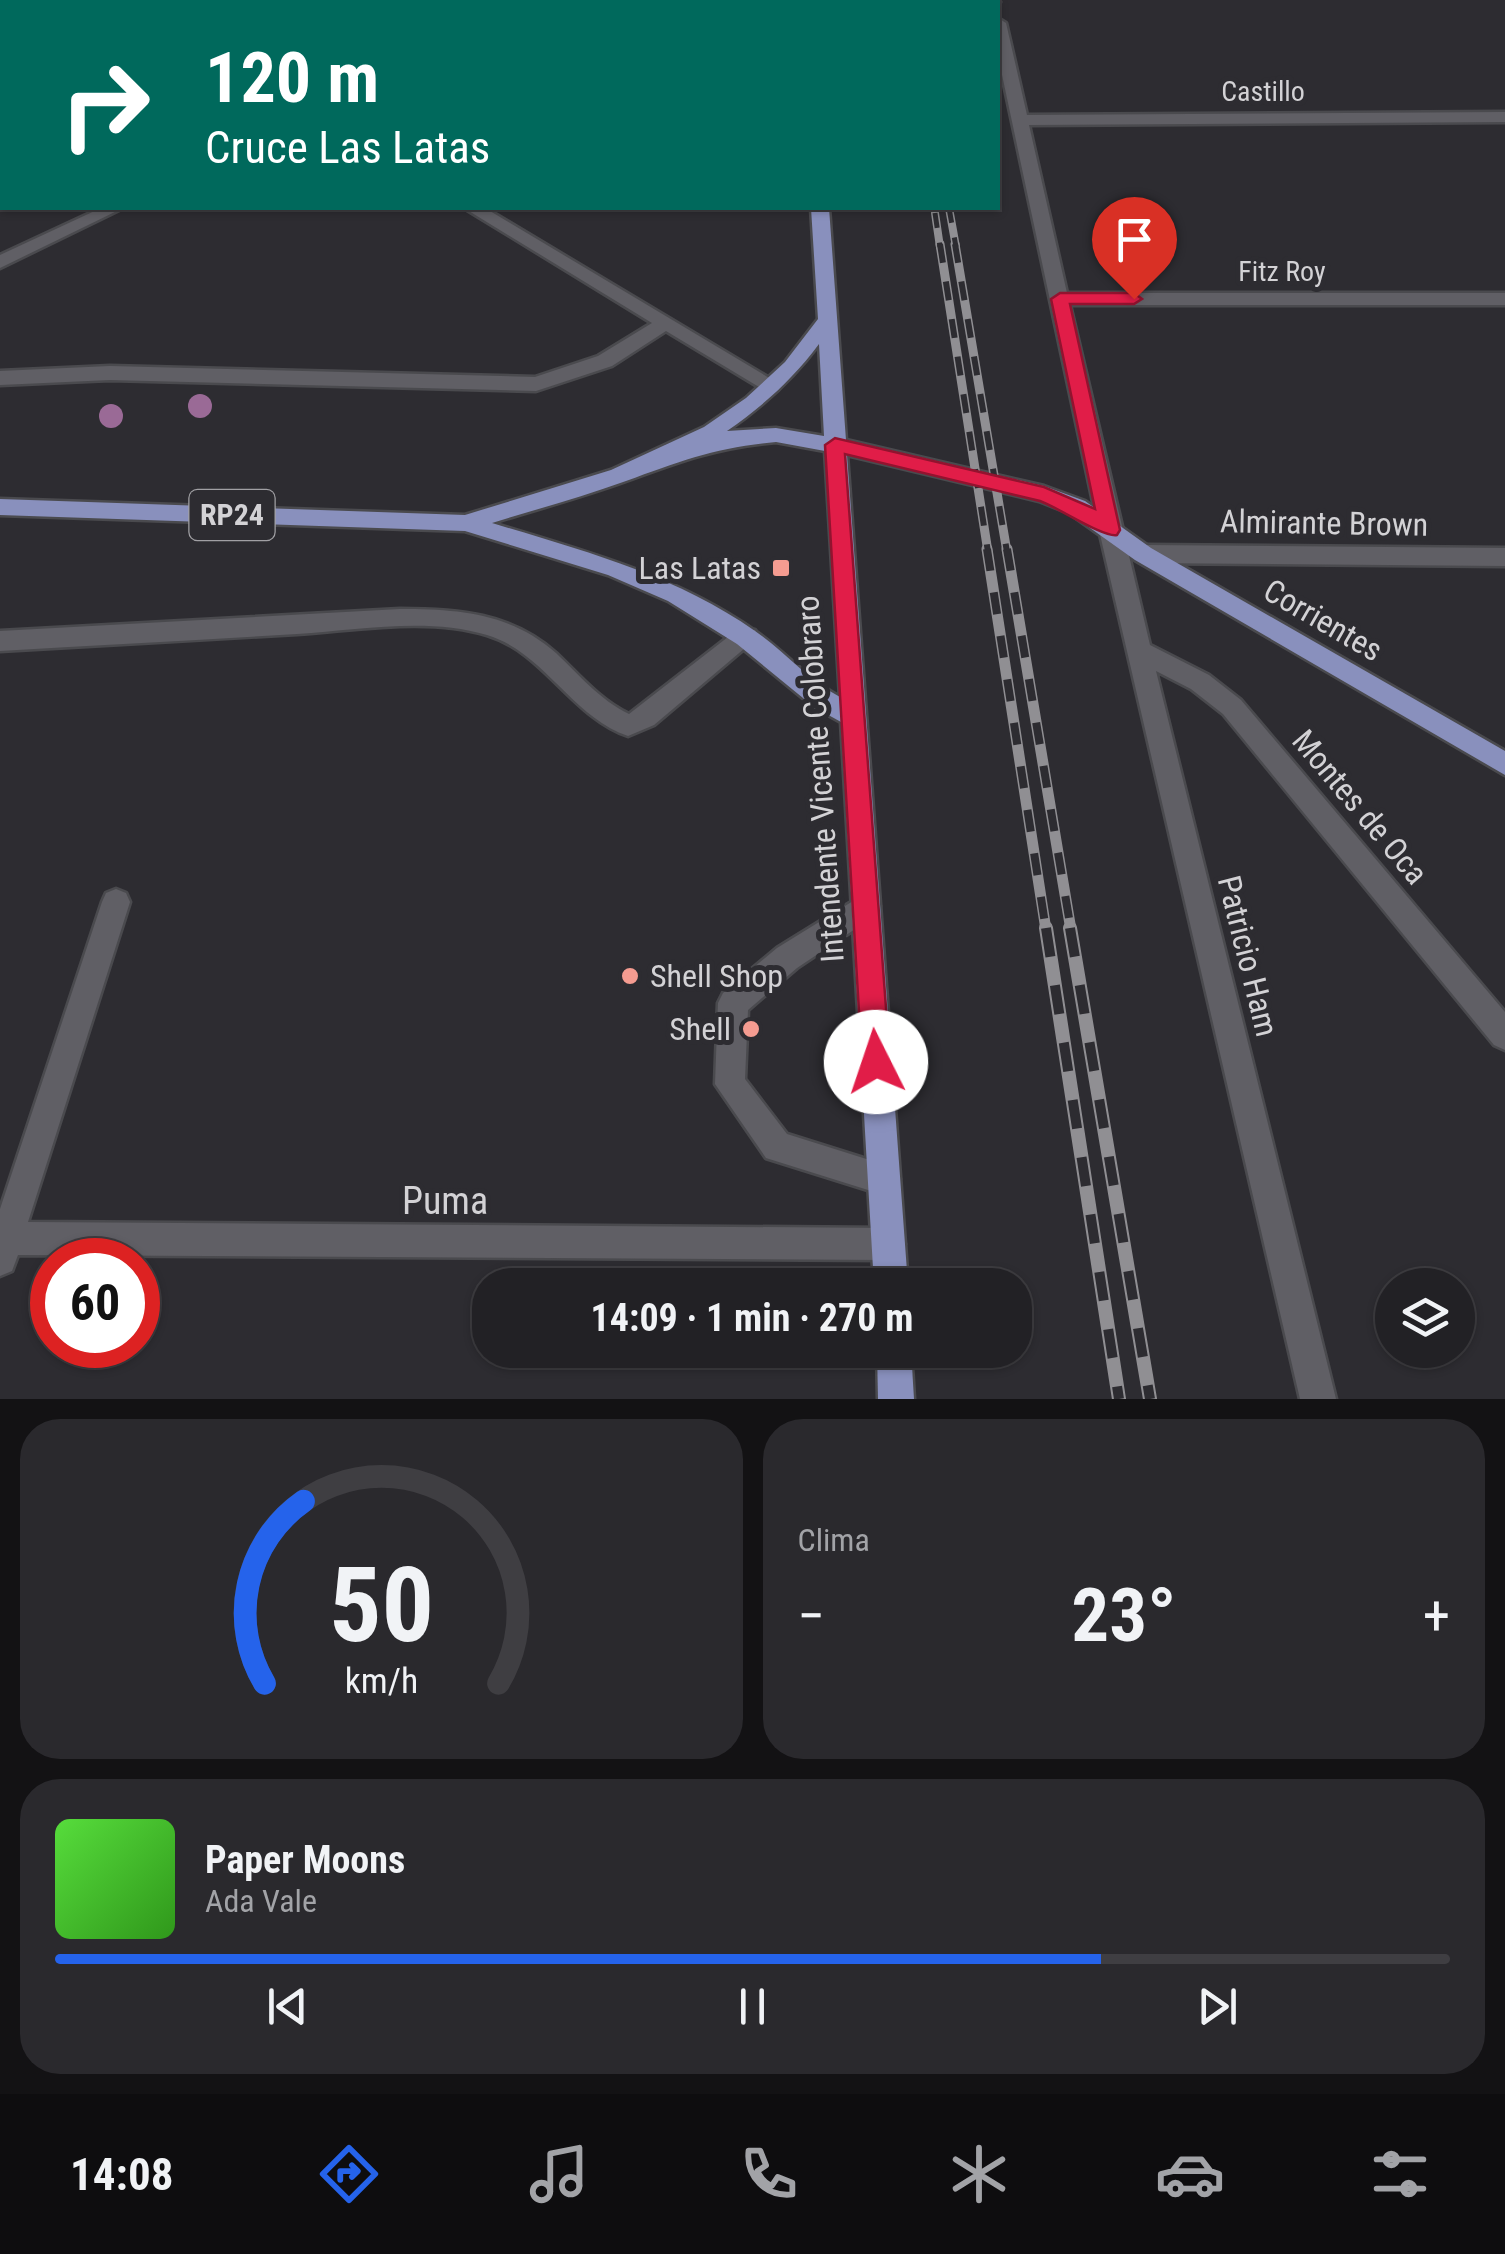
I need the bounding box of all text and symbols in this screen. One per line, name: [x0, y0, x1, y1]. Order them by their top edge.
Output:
text: 120 m: [205, 37, 379, 119]
icon: right: [40, 40, 170, 170]
street label: Castillo: [1221, 75, 1305, 108]
text: Cruce Las Latas: [205, 121, 490, 174]
pin: [1092, 197, 1177, 300]
icon: arrive: [1107, 212, 1162, 267]
street label: Fitz Roy: [1238, 255, 1326, 288]
road number: RP24: [190, 490, 274, 540]
street label: Almirante Brown: [1220, 502, 1428, 544]
place label: Las Latas: [639, 549, 761, 587]
marker: Las Latas: [770, 557, 792, 579]
street label: Corrientes: [1257, 571, 1389, 669]
street label: Intendente Vicente Colobraro: [788, 594, 852, 964]
street label: Montes de Oca: [1284, 722, 1436, 892]
street label: Patricio Ham: [1210, 872, 1286, 1040]
place label: Shell Shop: [650, 957, 783, 995]
marker: Shell Shop: [619, 965, 641, 987]
place label: Shell: [669, 1010, 731, 1048]
position arrow: [824, 1010, 928, 1114]
marker: Shell: [740, 1018, 762, 1040]
street label: Puma: [402, 1179, 488, 1223]
speed limit sign: 60: [30, 1238, 160, 1368]
map controls: [1375, 1268, 1475, 1368]
button: layers: [1375, 1268, 1475, 1368]
text: 14:09 · 1 min · 270 m: [591, 1296, 913, 1340]
text: Clima: [798, 1521, 870, 1559]
text: 50: [329, 1545, 434, 1666]
text: 23°: [1071, 1571, 1176, 1659]
text: −: [798, 1584, 825, 1648]
text: +: [1423, 1584, 1450, 1648]
text: km/h: [344, 1660, 418, 1702]
text: Paper Moons: [205, 1838, 405, 1882]
text: Ada Vale: [205, 1882, 317, 1920]
icon: previous: [260, 1979, 315, 2034]
icon: pause: [725, 1979, 780, 2034]
icon: next: [1190, 1979, 1245, 2034]
icon: directions: [314, 2139, 384, 2209]
icon: music: [524, 2139, 594, 2209]
icon: phone: [734, 2139, 804, 2209]
icon: climate: [944, 2139, 1014, 2209]
icon: car: [1155, 2139, 1225, 2209]
icon: filters: [1365, 2139, 1435, 2209]
text: 14:08: [70, 2148, 173, 2201]

